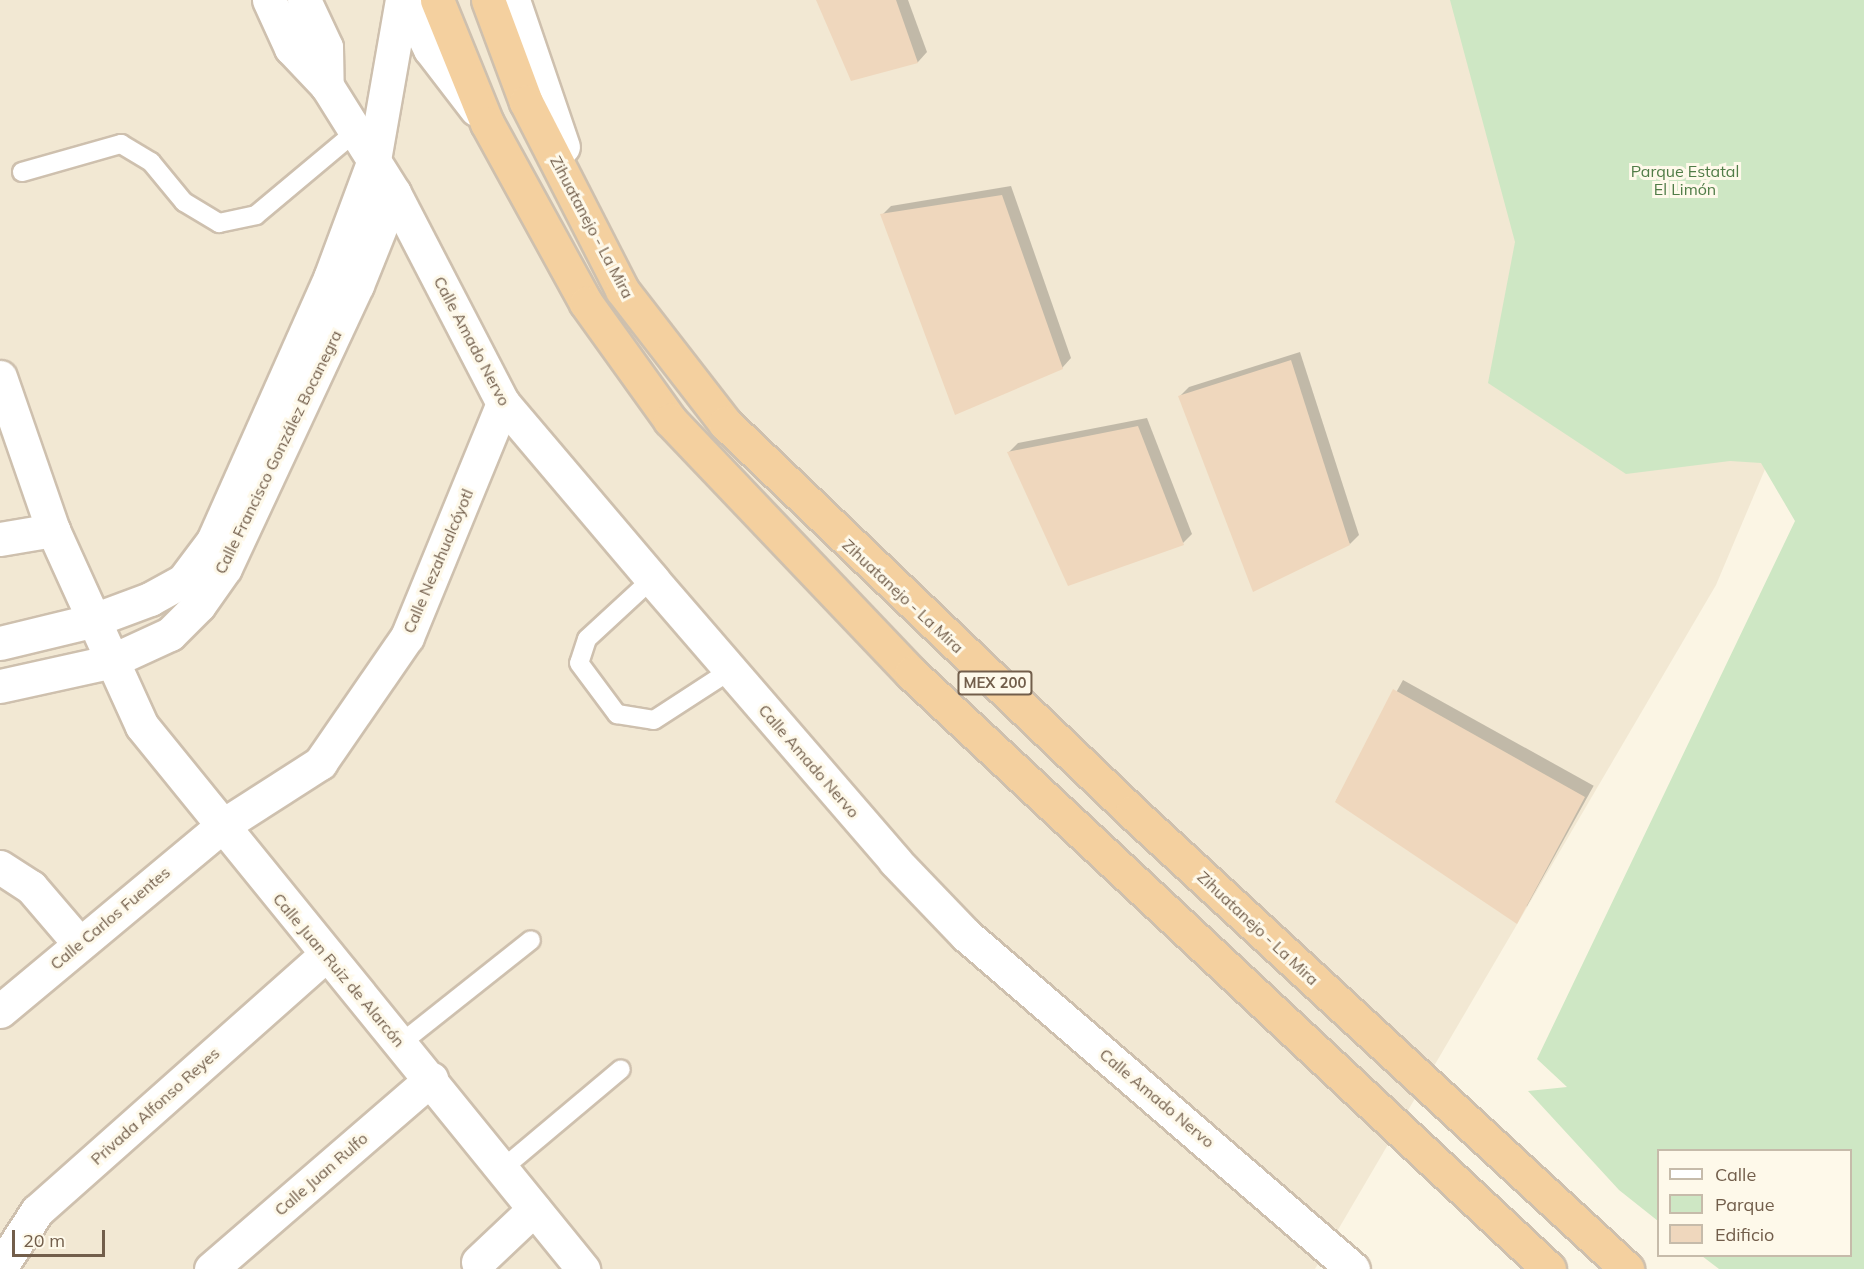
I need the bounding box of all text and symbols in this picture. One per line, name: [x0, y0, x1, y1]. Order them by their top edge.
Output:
street label: Zihuatanejo - La Mira: [546, 153, 638, 301]
park label: Parque Estatal El Limón: [1631, 161, 1739, 199]
street label: Calle Amado Nervo: [430, 273, 514, 409]
street label: Calle Francisco González Bocanegra: [210, 327, 346, 577]
street label: Calle Nezahualcóyotl: [399, 486, 477, 636]
street label: Zihuatanejo - La Mira: [839, 535, 967, 657]
road number: MEX 200: [956, 671, 1034, 695]
street label: Calle Amado Nervo: [755, 701, 863, 821]
street label: Calle Carlos Fuentes: [46, 862, 174, 974]
street label: Zihuatanejo - La Mira: [1194, 867, 1322, 989]
street label: Calle Juan Ruiz de Alarcón: [269, 889, 409, 1051]
street label: Privada Alfonso Reyes: [87, 1043, 223, 1169]
street label: Calle Amado Nervo: [1096, 1045, 1218, 1151]
street label: Calle Juan Rulfo: [271, 1128, 371, 1220]
legend: [1657, 1149, 1852, 1257]
text: Calle: [1715, 1163, 1756, 1186]
text: Parque: [1715, 1193, 1774, 1216]
scale bar: [15, 1218, 108, 1256]
text: Edificio: [1715, 1223, 1774, 1246]
text: 20 m: [23, 1229, 65, 1252]

